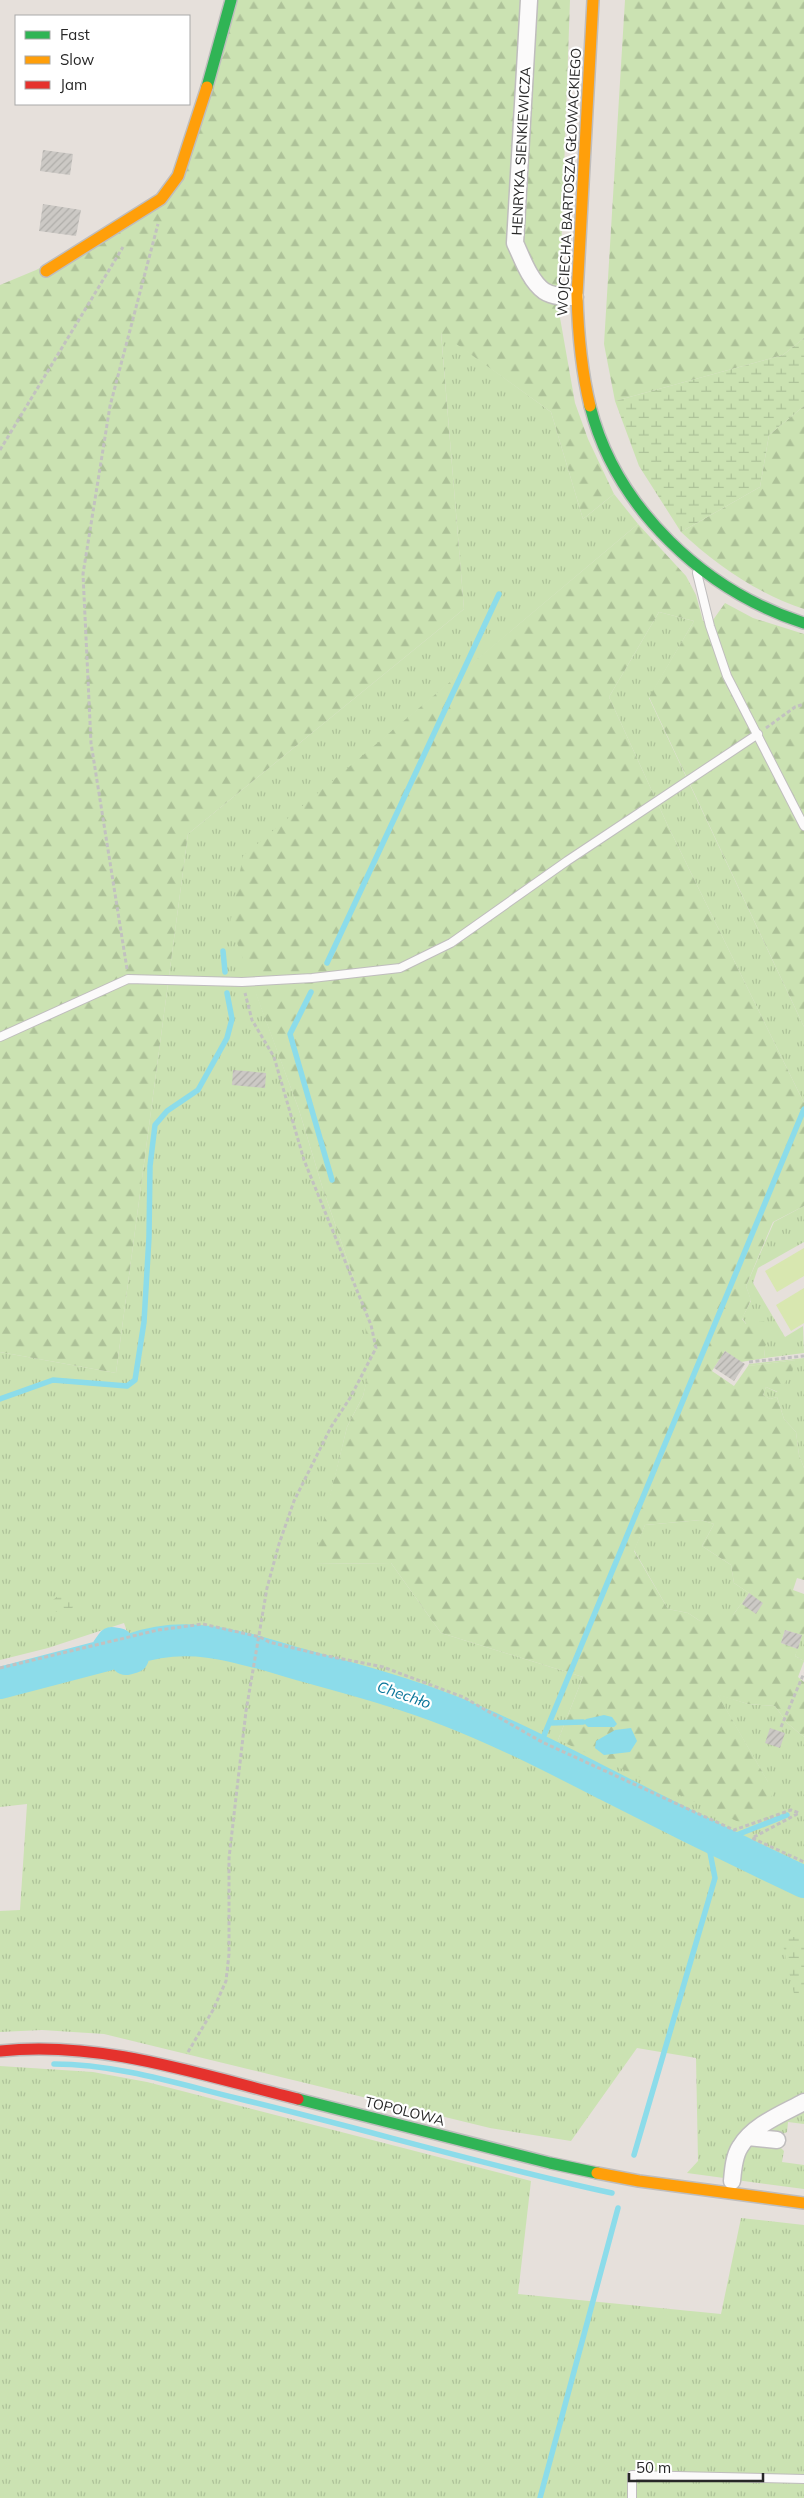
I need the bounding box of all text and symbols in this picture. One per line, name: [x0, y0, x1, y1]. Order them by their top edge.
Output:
legend: [15, 15, 190, 105]
text: Fast: [60, 25, 90, 44]
street label: WOJCIECHA BARTOSZA GŁOWACKIEGO: [553, 47, 585, 317]
text: Slow: [60, 50, 94, 69]
street label: HENRYKA SIENKIEWICZA: [508, 65, 534, 236]
text: Jam: [60, 75, 87, 94]
water label: Chechło: [375, 1677, 434, 1713]
street label: TOPOLOWA: [363, 2092, 447, 2130]
scale bar: [629, 2450, 763, 2482]
text: 50 m: [636, 2458, 671, 2477]

